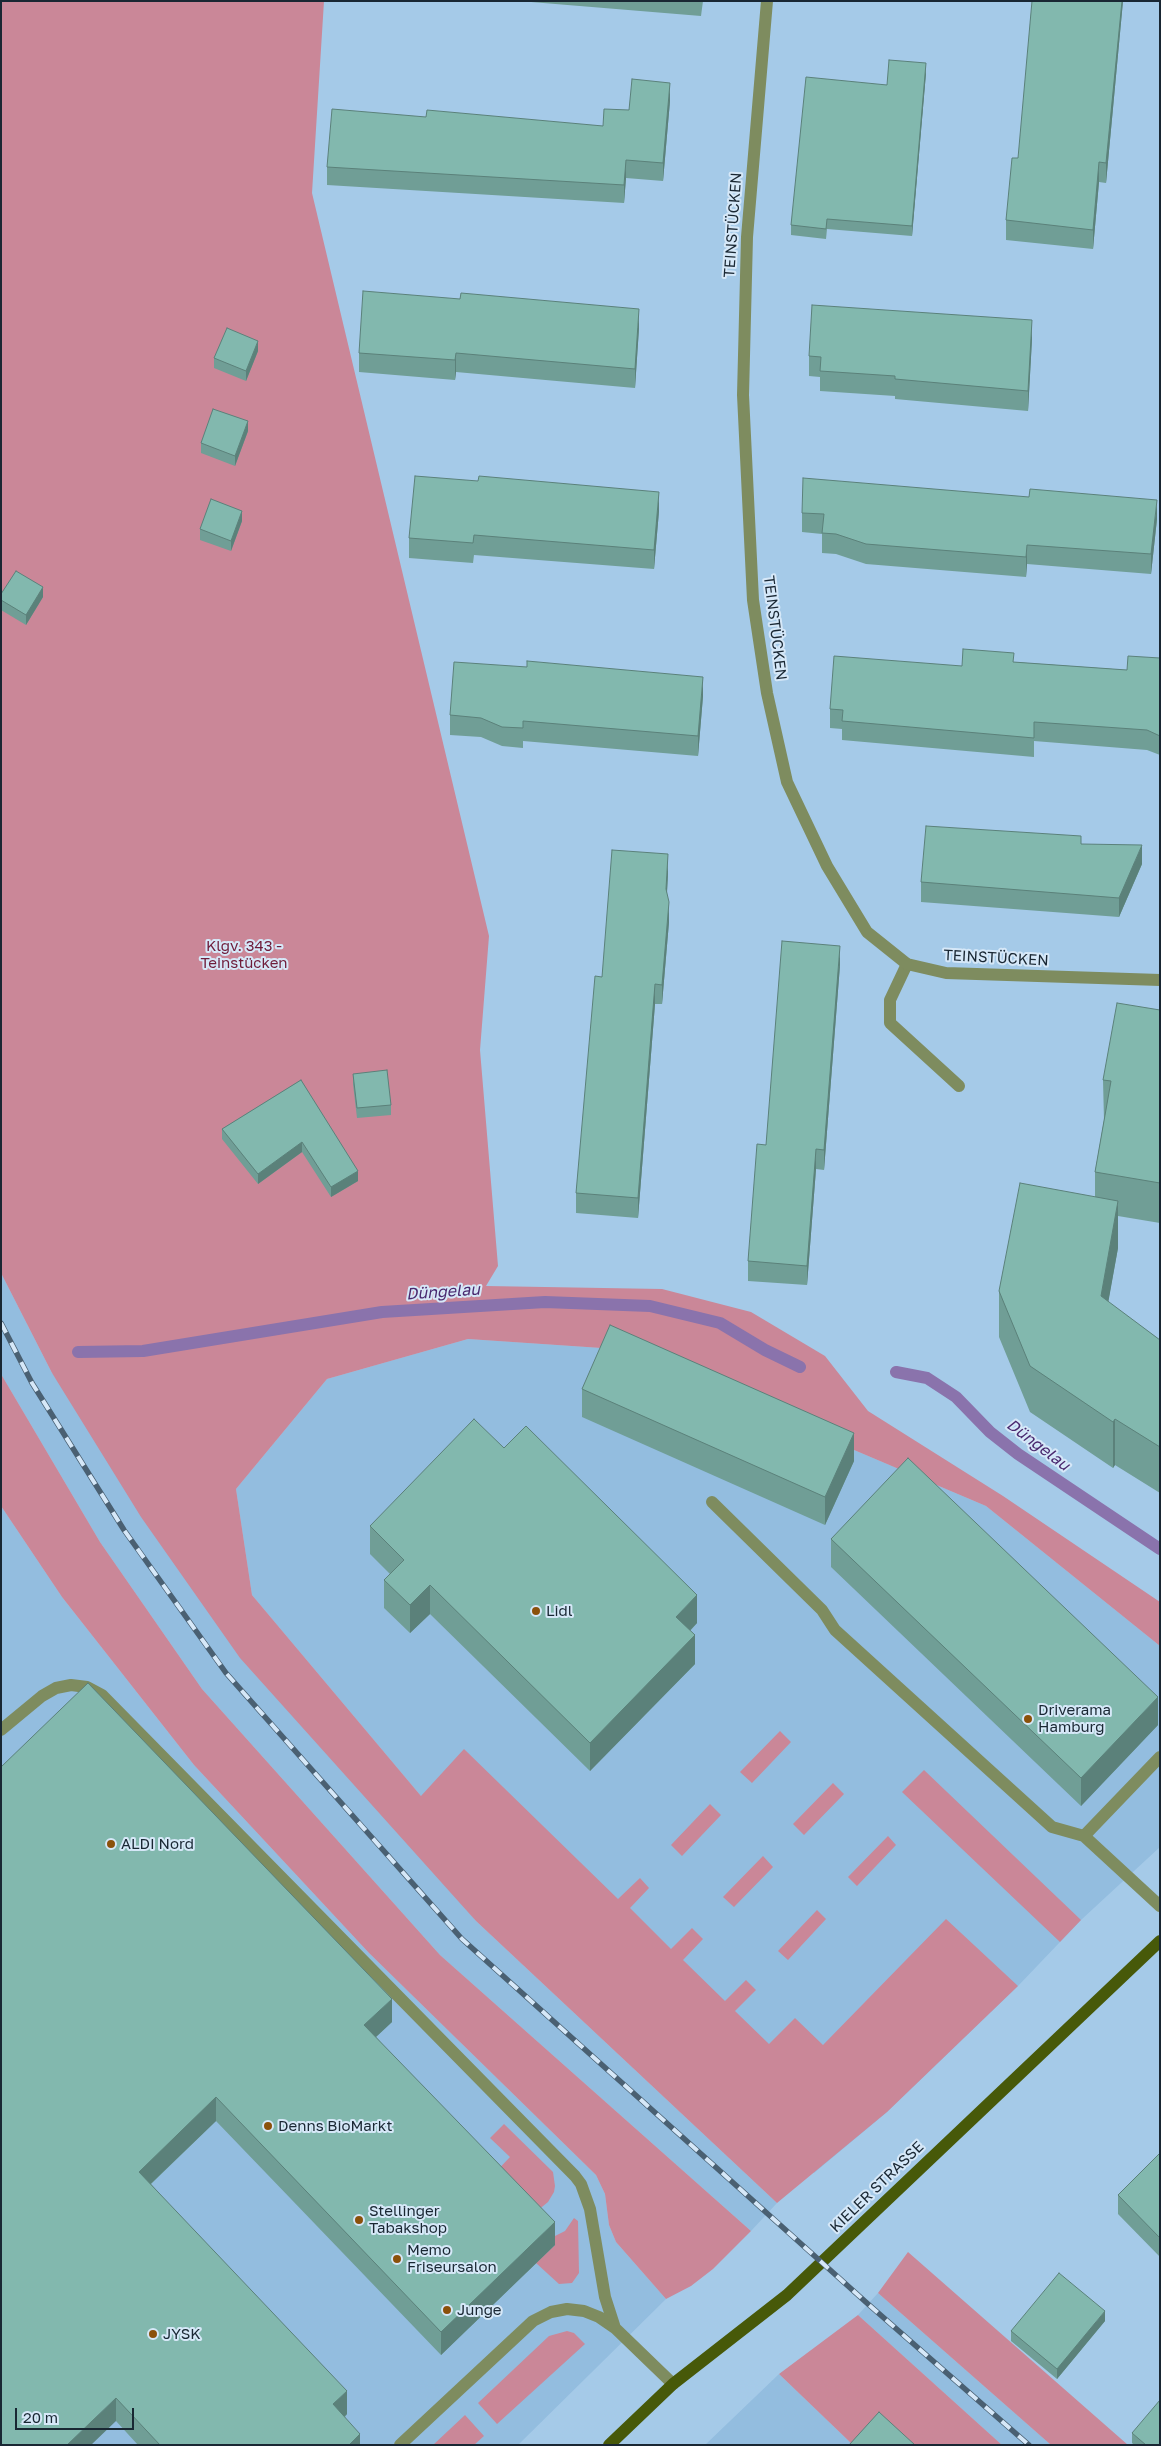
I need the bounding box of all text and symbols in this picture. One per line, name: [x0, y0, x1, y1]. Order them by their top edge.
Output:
street label: TEINSTÜCKEN: [720, 172, 746, 278]
street label: TEINSTÜCKEN: [760, 575, 790, 681]
park label: Klgv. 343 - Teinstücken: [200, 937, 288, 972]
street label: TEINSTÜCKEN: [943, 946, 1049, 970]
water label: Düngelau: [406, 1280, 480, 1304]
water label: Düngelau: [1003, 1415, 1073, 1475]
place label: Lidl: [546, 1602, 573, 1620]
marker: Lidl: [530, 1605, 542, 1617]
place label: Driverama Hamburg: [1038, 1701, 1111, 1736]
marker: Driverama Hamburg: [1022, 1713, 1034, 1725]
place label: ALDI Nord: [121, 1835, 194, 1853]
marker: ALDI Nord: [105, 1838, 117, 1850]
place label: Denns BioMarkt: [278, 2117, 392, 2135]
marker: Denns BioMarkt: [262, 2120, 274, 2132]
street label: KIELER STRASSE: [826, 2138, 928, 2236]
place label: Stellinger Tabakshop: [369, 2202, 447, 2237]
marker: Stellinger Tabakshop: [353, 2214, 365, 2226]
place label: Memo Friseursalon: [407, 2241, 497, 2276]
marker: Memo Friseursalon: [391, 2253, 403, 2265]
place label: Junge: [457, 2301, 502, 2319]
marker: Junge: [441, 2304, 453, 2316]
place label: JYSK: [163, 2325, 201, 2343]
marker: JYSK: [147, 2328, 159, 2340]
scale bar: [18, 2398, 136, 2430]
text: 20 m: [23, 2408, 58, 2426]

